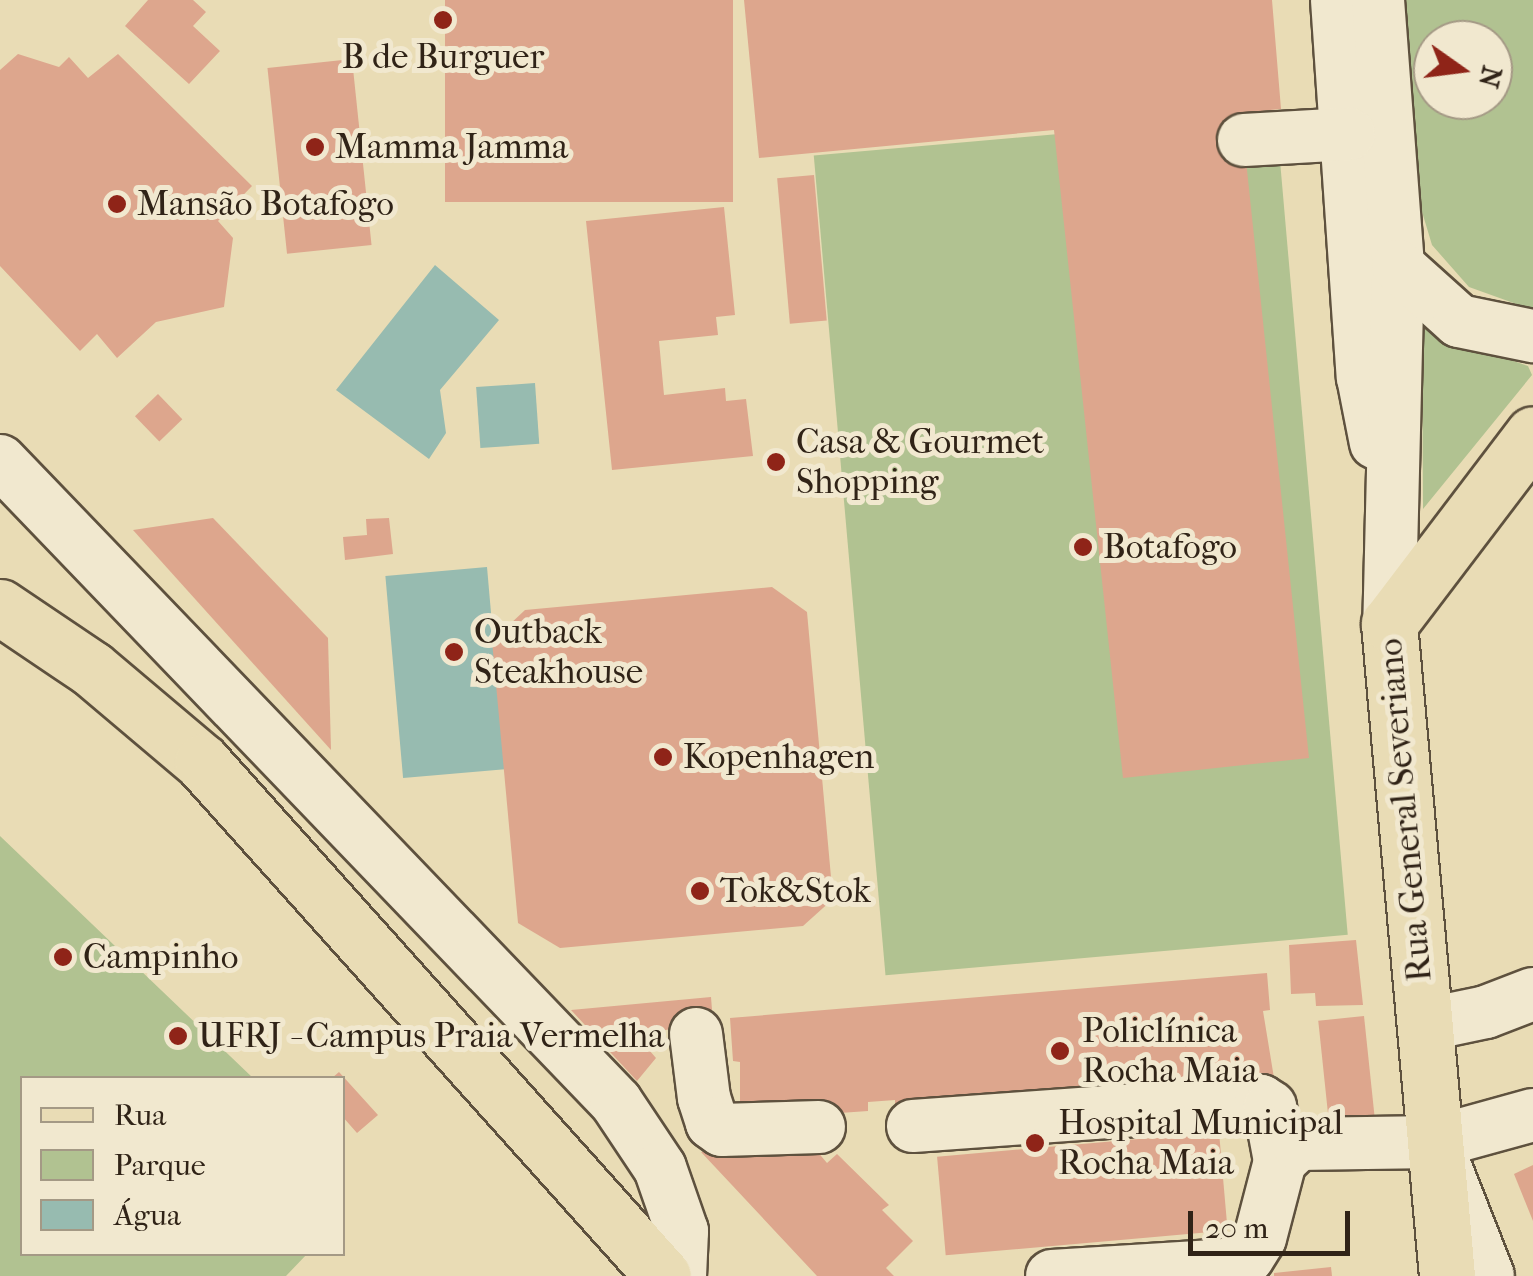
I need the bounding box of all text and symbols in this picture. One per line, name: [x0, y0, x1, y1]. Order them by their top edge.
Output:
marker: B de Burguer: [432, 9, 454, 31]
north arrow: [1413, 20, 1513, 120]
place label: B de Burguer: [342, 36, 544, 78]
text: N: [1472, 63, 1509, 91]
place label: Mamma Jamma: [335, 126, 568, 168]
marker: Mamma Jamma: [304, 136, 326, 158]
place label: Mansão Botafogo: [137, 183, 394, 225]
marker: Mansão Botafogo: [106, 193, 128, 215]
place label: Casa & Gourmet Shopping: [796, 421, 1044, 503]
marker: Casa & Gourmet Shopping: [765, 451, 787, 473]
place label: Botafogo: [1103, 526, 1237, 568]
marker: Botafogo: [1072, 536, 1094, 558]
place label: Outback Steakhouse: [474, 611, 643, 693]
street label: Rua General Severiano: [1369, 637, 1441, 983]
marker: Outback Steakhouse: [443, 641, 465, 663]
place label: Kopenhagen: [683, 736, 874, 778]
marker: Kopenhagen: [652, 746, 674, 768]
place label: Tok&Stok: [720, 870, 871, 912]
marker: Tok&Stok: [689, 880, 711, 902]
place label: Campinho: [83, 936, 239, 978]
marker: Campinho: [52, 946, 74, 968]
place label: Policlínica Rocha Maia: [1082, 1010, 1258, 1092]
place label: UFRJ - Campus Praia Vermelha: [198, 1015, 664, 1057]
marker: UFRJ - Campus Praia Vermelha: [167, 1025, 189, 1047]
marker: Policlínica Rocha Maia: [1047, 1038, 1073, 1064]
legend: [20, 1076, 345, 1256]
text: Rua: [114, 1098, 166, 1133]
place label: Hospital Municipal Rocha Maia: [1058, 1102, 1343, 1184]
marker: Hospital Municipal Rocha Maia: [1022, 1130, 1048, 1156]
text: Parque: [114, 1148, 206, 1183]
scale bar: [1193, 1191, 1356, 1253]
text: Água: [114, 1198, 181, 1233]
text: 20 m: [1205, 1211, 1268, 1246]

